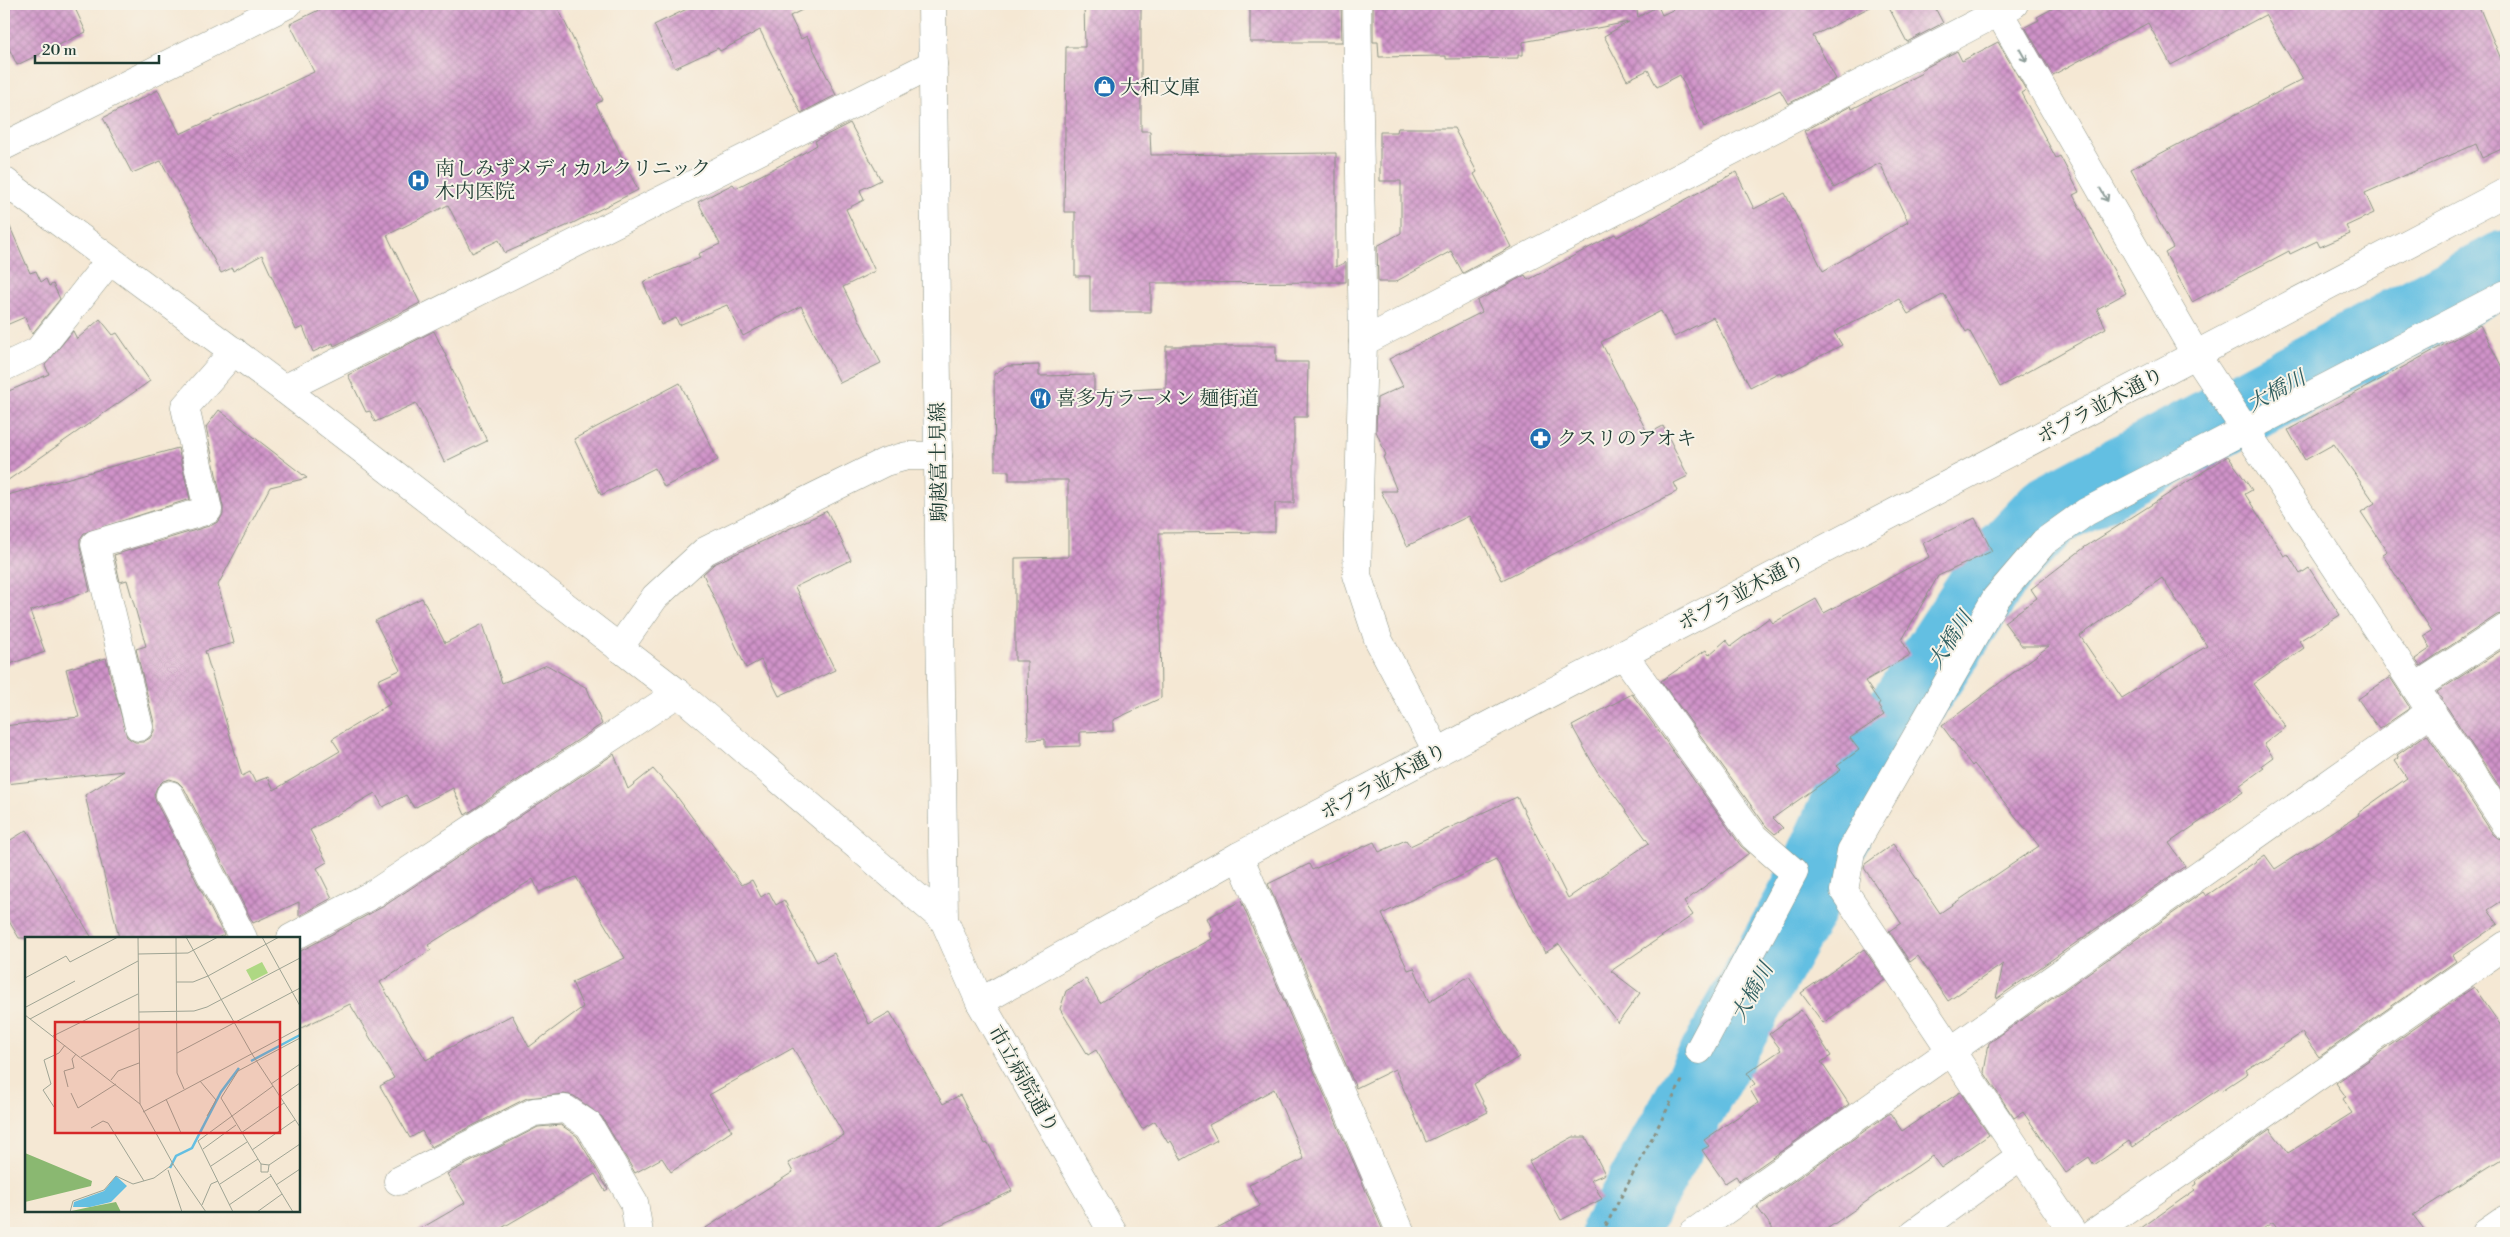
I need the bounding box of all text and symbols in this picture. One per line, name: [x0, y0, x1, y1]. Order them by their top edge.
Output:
scale bar: [35, 32, 159, 64]
text: 20 m: [42, 41, 77, 60]
one-way arrow: [2018, 47, 2028, 62]
shop icon: 大和文庫: [1092, 75, 1116, 99]
place label: 大和文庫: [1120, 76, 1200, 101]
place label: 南しみずメディカルクリニック 木内医院: [435, 157, 711, 205]
hospital icon: 南しみずメディカルクリニック 木内医院: [407, 168, 431, 192]
one-way arrow: [2100, 188, 2110, 202]
street label: ポプラ並木通り: [2033, 362, 2168, 450]
water label: 大橋川: [2243, 365, 2312, 418]
restaurant icon: 喜多方ラーメン 麺街道: [1028, 386, 1052, 410]
place label: 喜多方ラーメン 麺街道: [1056, 387, 1259, 412]
street label: 駒越富士見線: [926, 402, 953, 522]
pharmacy icon: クスリのアオキ: [1529, 426, 1553, 450]
place label: クスリのアオキ: [1557, 427, 1697, 452]
street label: ポプラ並木通り: [1674, 549, 1809, 637]
water label: 大橋川: [1923, 605, 1980, 674]
street label: ポプラ並木通り: [1316, 738, 1451, 826]
inset map: [25, 937, 300, 1212]
water label: 大橋川: [1726, 957, 1780, 1026]
street label: 市立病院通り: [982, 1022, 1064, 1138]

